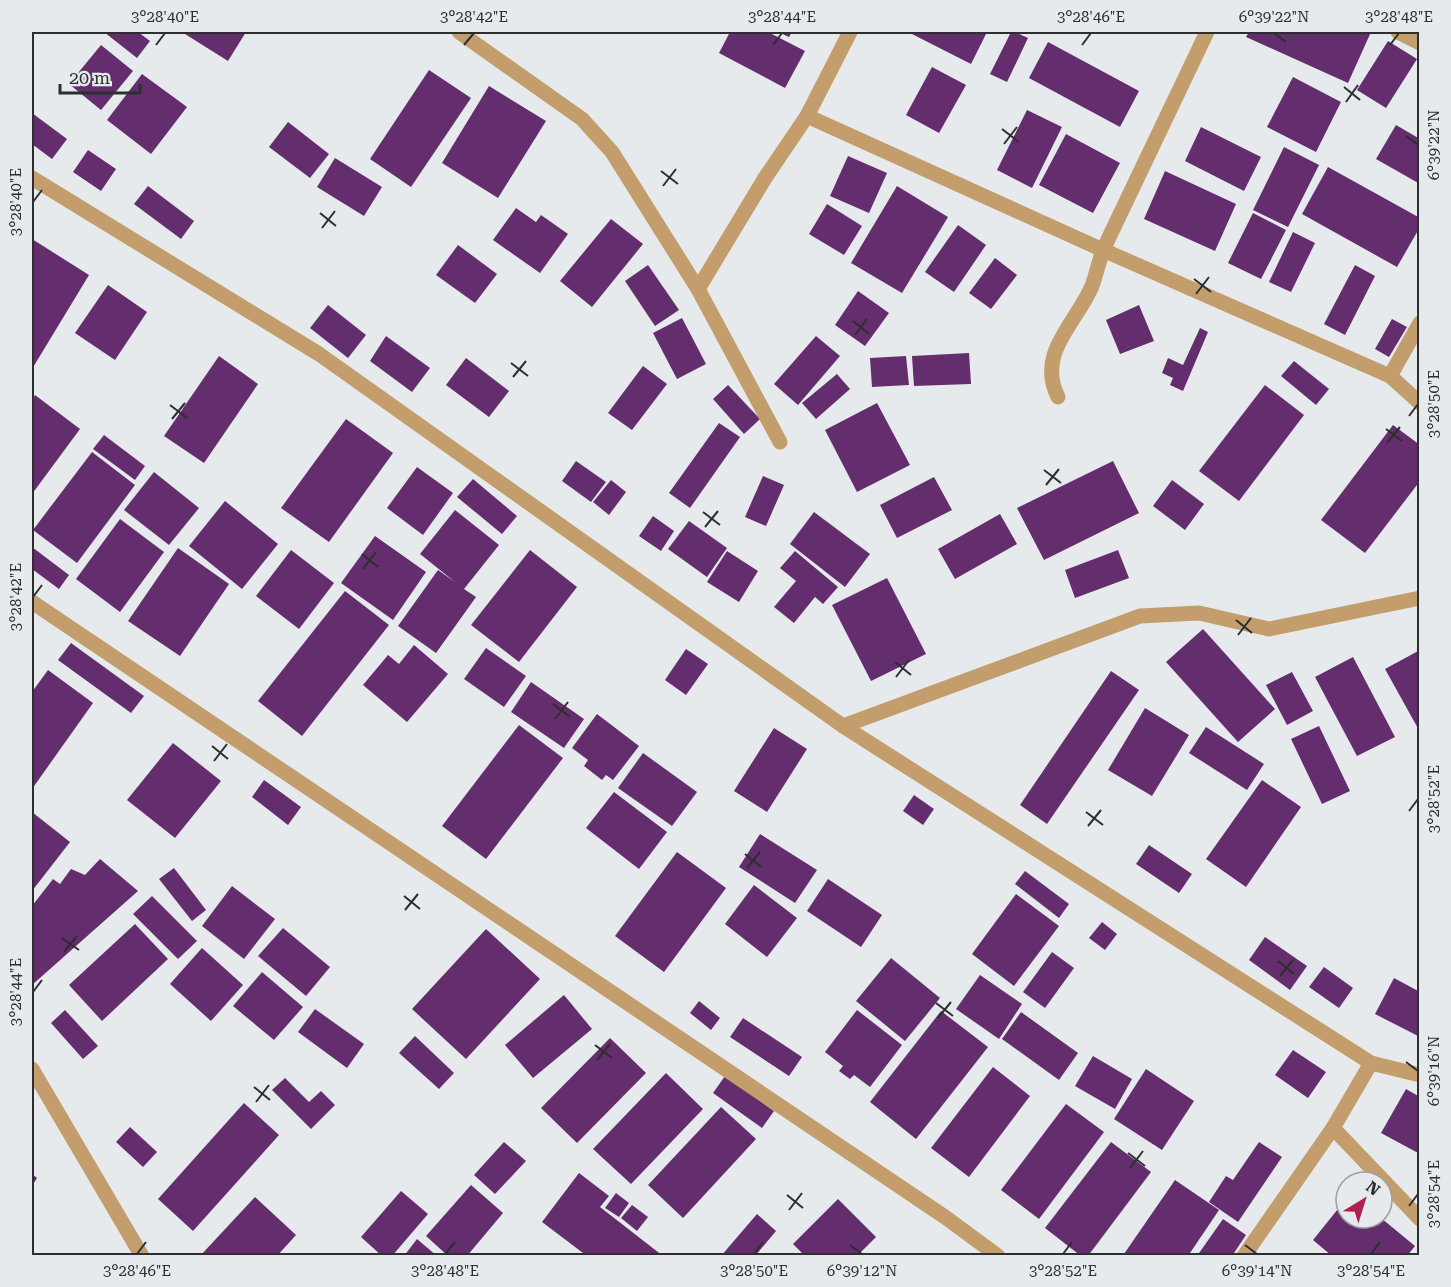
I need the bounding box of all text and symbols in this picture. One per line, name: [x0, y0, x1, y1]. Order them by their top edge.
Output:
text: 3°28'40"E: [131, 8, 199, 26]
text: 3°28'42"E: [440, 8, 508, 26]
text: 3°28'44"E: [748, 8, 816, 26]
text: 3°28'46"E: [1057, 8, 1125, 26]
text: 6°39'22"N: [1239, 8, 1309, 26]
text: 3°28'48"E: [1365, 8, 1433, 26]
scale bar: [60, 57, 140, 95]
text: 20 m: [69, 67, 110, 88]
text: 6°39'22"N: [1425, 110, 1443, 180]
text: 3°28'40"E: [7, 168, 25, 236]
text: 3°28'50"E: [1425, 370, 1443, 438]
text: 3°28'42"E: [7, 563, 25, 631]
text: 3°28'52"E: [1425, 765, 1443, 833]
text: 3°28'44"E: [7, 958, 25, 1026]
text: 6°39'16"N: [1425, 1036, 1443, 1106]
text: 3°28'54"E: [1425, 1160, 1443, 1228]
north arrow: [1334, 1170, 1394, 1230]
text: N: [1362, 1177, 1384, 1200]
text: 3°28'46"E: [103, 1262, 171, 1280]
text: 3°28'48"E: [411, 1262, 479, 1280]
text: 3°28'50"E: [720, 1262, 788, 1280]
text: 6°39'12"N: [827, 1262, 897, 1280]
text: 3°28'52"E: [1029, 1262, 1097, 1280]
text: 6°39'14"N: [1222, 1262, 1292, 1280]
text: 3°28'54"E: [1337, 1262, 1405, 1280]

